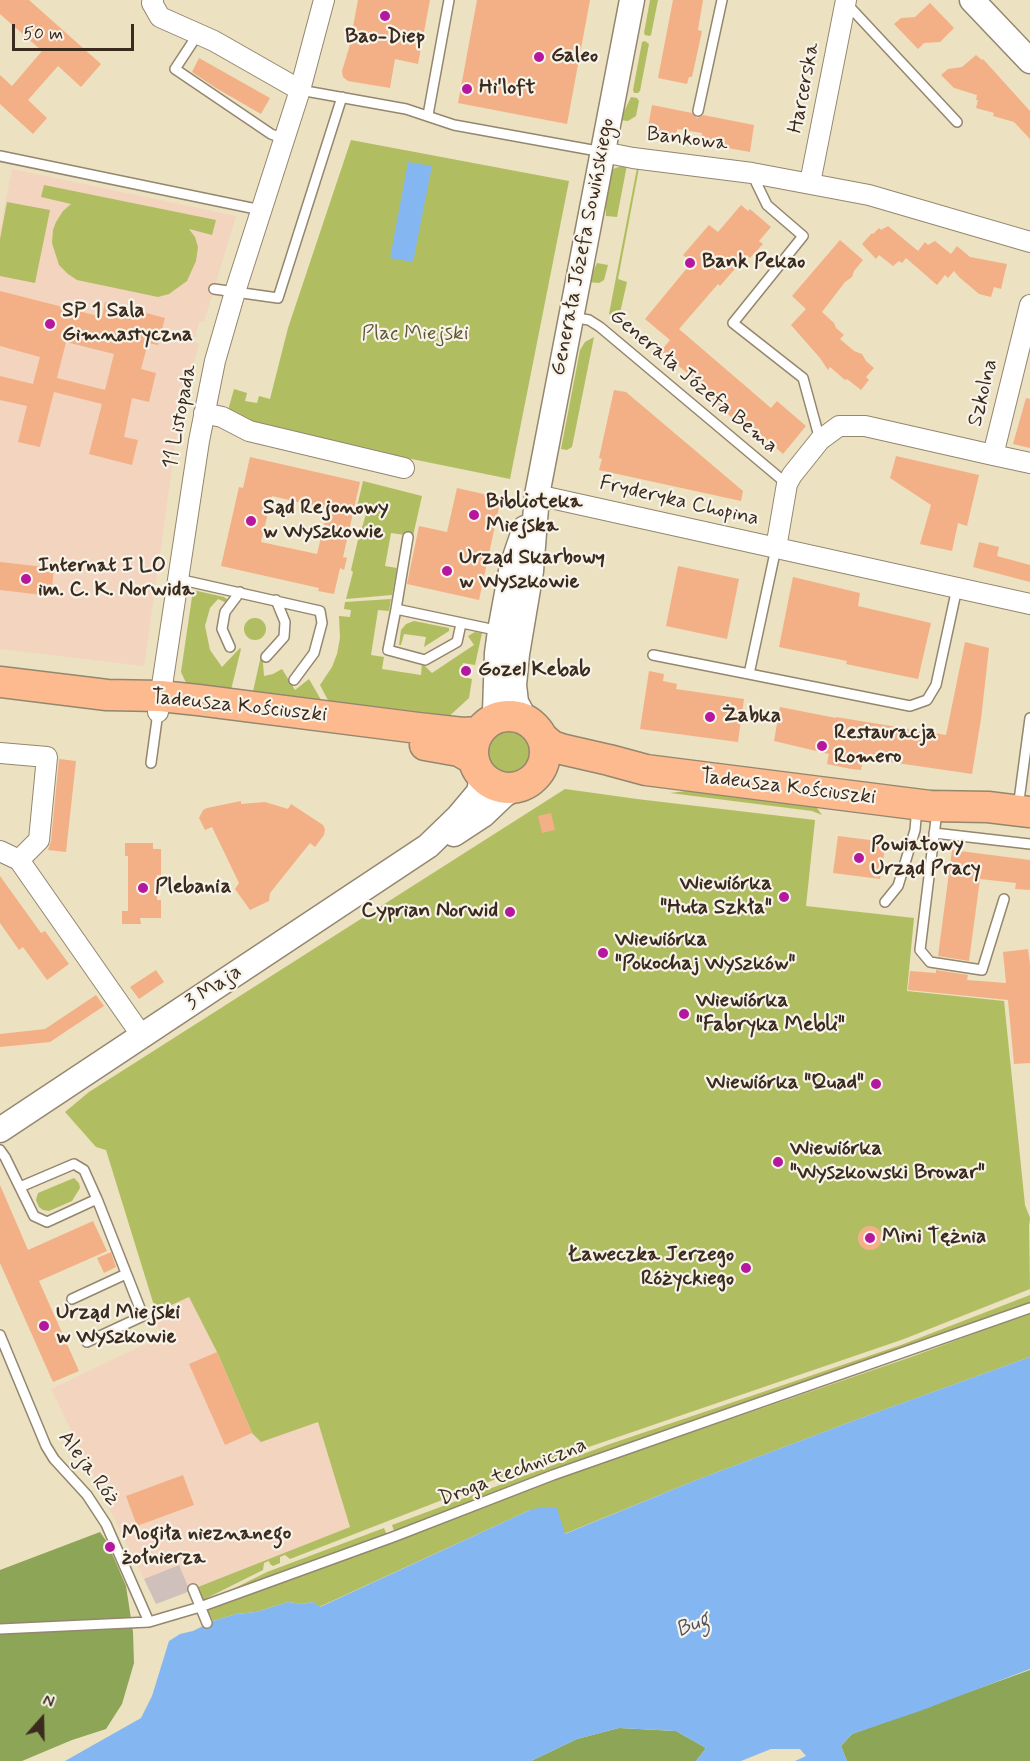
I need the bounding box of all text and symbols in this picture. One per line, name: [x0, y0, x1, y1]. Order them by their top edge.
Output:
marker: Bao-Diep: [378, 9, 392, 23]
scale bar: [15, 12, 136, 50]
text: 50 m: [23, 22, 63, 46]
place label: Bao-Diep: [345, 25, 425, 51]
street label: Harcerska: [784, 40, 826, 136]
place label: Galeo: [551, 44, 598, 70]
marker: Galeo: [532, 50, 546, 64]
place label: Hi'loft: [479, 76, 535, 102]
marker: Hi'loft: [460, 82, 474, 96]
street label: Generała Józefa Sowińskiego: [547, 116, 621, 378]
street label: Bankowa: [645, 123, 729, 157]
place label: Bank Pekao: [702, 250, 805, 276]
marker: Bank Pekao: [683, 256, 697, 270]
place label: SP 1 Sala Gimnastyczna: [62, 299, 193, 349]
street label: Generała Józefa Bema: [604, 304, 782, 460]
marker: SP 1 Sala Gimnastyczna: [43, 317, 57, 331]
park label: Plac Miejski: [362, 322, 468, 348]
street label: Szkolna: [963, 357, 1005, 429]
street label: 11 Listopada: [159, 363, 203, 471]
street label: Fryderyka Chopina: [597, 471, 761, 533]
place label: Biblioteka Miejska: [486, 490, 582, 540]
place label: Sąd Rejonowy w Wyszkowie: [263, 496, 389, 546]
marker: Biblioteka Miejska: [467, 508, 481, 522]
marker: Sąd Rejonowy w Wyszkowie: [244, 514, 258, 528]
place label: Urząd Skarbowy w Wyszkowie: [459, 546, 605, 596]
place label: Internat I LO im. C. K. Norwida: [38, 554, 194, 604]
marker: Urząd Skarbowy w Wyszkowie: [440, 564, 454, 578]
marker: Internat I LO im. C. K. Norwida: [19, 572, 33, 586]
place label: Gozel Kebab: [478, 658, 591, 684]
marker: Gozel Kebab: [459, 664, 473, 678]
street label: Tadeusza Kościuszki: [150, 685, 328, 729]
place label: Żabka: [722, 704, 781, 730]
marker: Żabka: [703, 710, 717, 724]
place label: Restauracja Romero: [834, 721, 937, 771]
marker: Restauracja Romero: [815, 739, 829, 753]
street label: Tadeusza Kościuszki: [699, 765, 877, 811]
place label: Powiatowy Urząd Pracy: [871, 833, 981, 883]
marker: Powiatowy Urząd Pracy: [852, 851, 866, 865]
place label: Wiewiórka "Huta Szkła": [660, 872, 772, 922]
place label: Plebania: [155, 875, 232, 901]
marker: Plebania: [136, 881, 150, 895]
marker: Wiewiórka "Huta Szkła": [777, 890, 791, 904]
place label: Cyprian Norwid: [361, 899, 498, 925]
marker: Cyprian Norwid: [503, 905, 517, 919]
place label: Wiewiórka "Pokochaj Wyszków": [615, 928, 795, 978]
marker: Wiewiórka "Pokochaj Wyszków": [596, 946, 610, 960]
street label: 3 Maja: [181, 960, 247, 1016]
place label: Wiewiórka "Fabryka Mebli": [696, 989, 845, 1039]
marker: Wiewiórka "Fabryka Mebli": [677, 1007, 691, 1021]
place label: Wiewiórka "Quad": [706, 1071, 864, 1097]
marker: Wiewiórka "Quad": [869, 1077, 883, 1091]
place label: Wiewiórka "Wyszkowski Browar": [790, 1137, 985, 1187]
marker: Wiewiórka "Wyszkowski Browar": [771, 1155, 785, 1169]
place label: Mini Tężnia: [882, 1225, 986, 1251]
marker: Mini Tężnia: [863, 1231, 877, 1245]
place label: Ławeczka Jerzego Różyckiego: [568, 1243, 734, 1293]
marker: Ławeczka Jerzego Różyckiego: [739, 1261, 753, 1275]
place label: Urząd Miejski w Wyszkowie: [56, 1301, 180, 1351]
marker: Urząd Miejski w Wyszkowie: [37, 1319, 51, 1333]
street label: Aleja Róż: [52, 1427, 124, 1511]
street label: Droga techniczna: [436, 1433, 590, 1513]
place label: Mogiła nieznanego żołnierza: [122, 1522, 291, 1572]
marker: Mogiła nieznanego żołnierza: [103, 1540, 117, 1554]
water label: Bug: [672, 1607, 714, 1645]
north arrow: [12, 1689, 72, 1749]
text: N: [40, 1690, 57, 1713]

